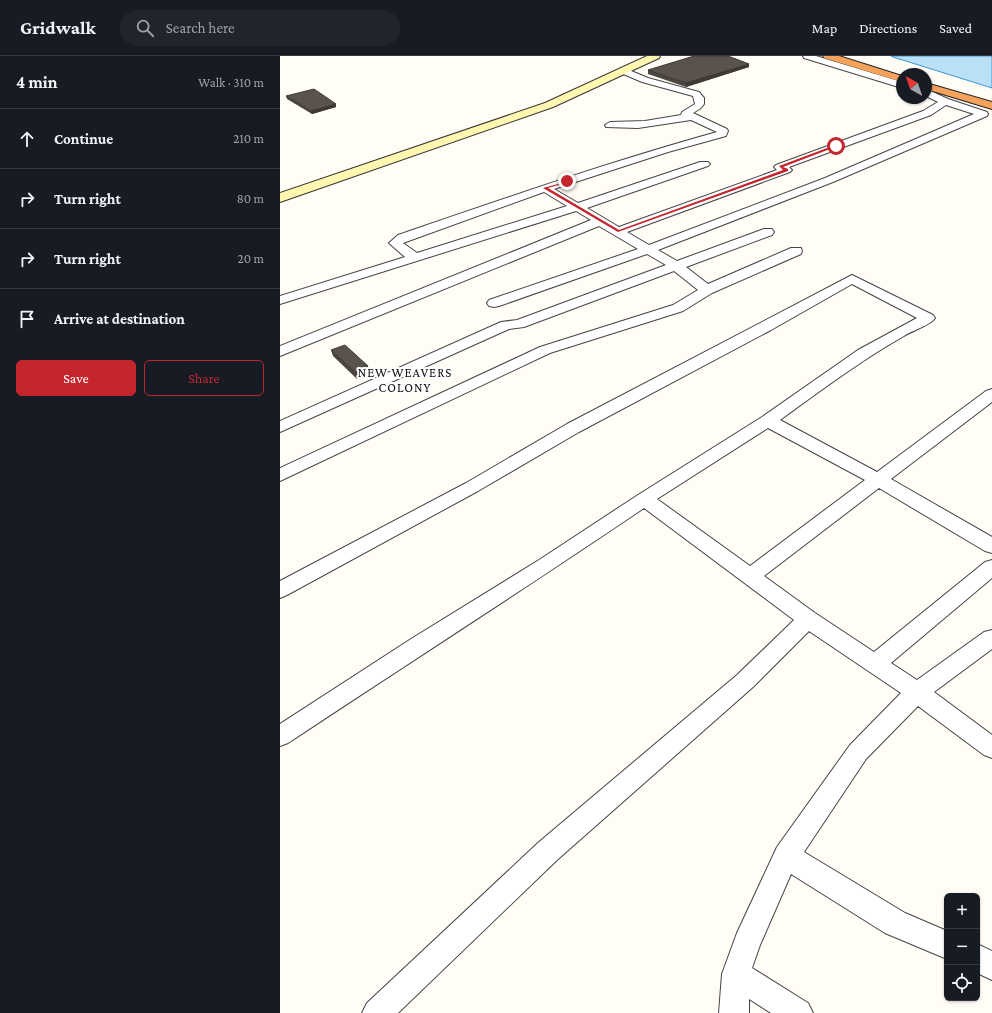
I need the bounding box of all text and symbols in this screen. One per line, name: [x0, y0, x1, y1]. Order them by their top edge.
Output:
search box: [120, 10, 400, 46]
text: Gridwalk: [20, 17, 96, 38]
icon: search: [134, 17, 156, 39]
text: Search here: [166, 20, 235, 36]
text: Map: [812, 20, 837, 36]
text: Directions: [859, 20, 917, 36]
text: Saved: [939, 20, 972, 36]
north arrow: [896, 68, 932, 104]
text: 4 min: [16, 73, 58, 92]
text: Walk · 310 m: [198, 75, 264, 90]
icon: ahead: [16, 128, 38, 150]
text: Continue: [54, 131, 113, 147]
text: 210 m: [233, 131, 264, 146]
route start: [827, 137, 845, 155]
route end: [558, 172, 576, 190]
icon: right: [16, 188, 38, 210]
text: Turn right: [54, 191, 121, 207]
text: 80 m: [237, 191, 264, 206]
icon: right: [16, 248, 38, 270]
text: Turn right: [54, 251, 121, 267]
text: 20 m: [238, 251, 264, 266]
icon: arrive: [16, 308, 38, 330]
text: Arrive at destination: [54, 311, 185, 327]
button: Save: [16, 360, 136, 396]
button: Share: [144, 360, 264, 396]
district label: NEW WEAVERS COLONY: [358, 365, 452, 395]
map controls: [944, 893, 980, 1001]
button: +: [944, 893, 980, 929]
button: −: [944, 929, 980, 965]
button: locate: [944, 965, 980, 1001]

